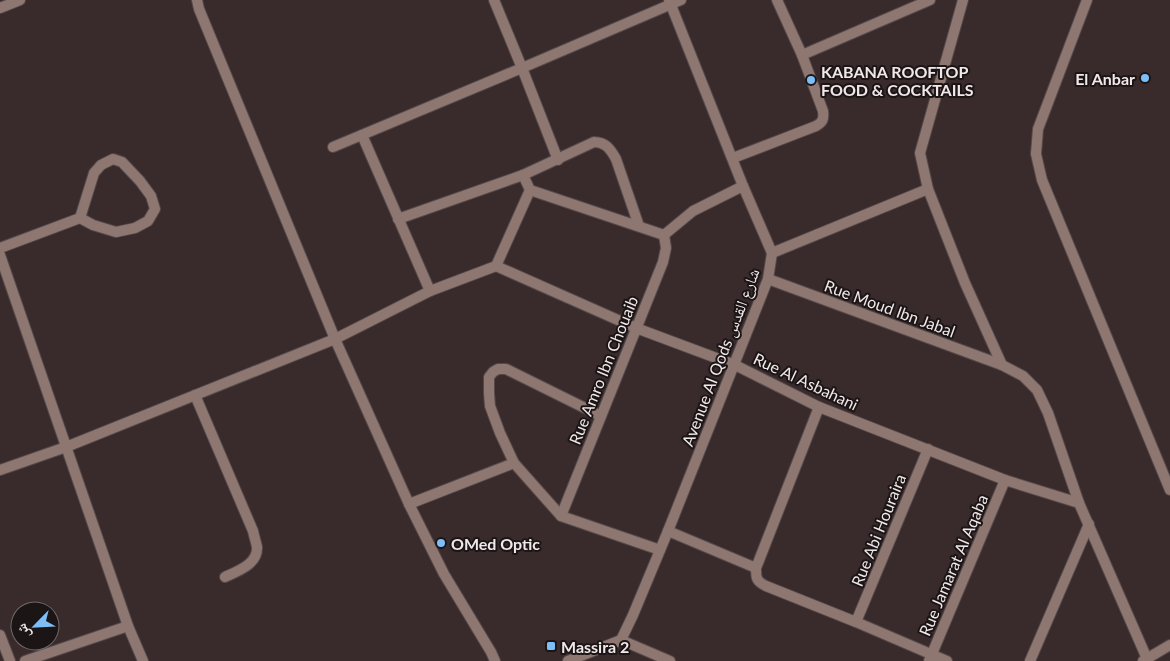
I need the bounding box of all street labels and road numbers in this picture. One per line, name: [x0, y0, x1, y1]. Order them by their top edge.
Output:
street label: Avenue Al Qods شارع القدس: [677, 266, 765, 449]
street label: Rue Moud Ibn Jabal: [822, 276, 958, 340]
street label: Rue Amro Ibn Chouaib: [565, 293, 641, 447]
street label: Rue Al Asbahani: [751, 348, 861, 414]
street label: Rue Abi Houraira: [847, 471, 909, 589]
street label: Rue Jamarat Al Aqaba: [915, 491, 991, 639]

